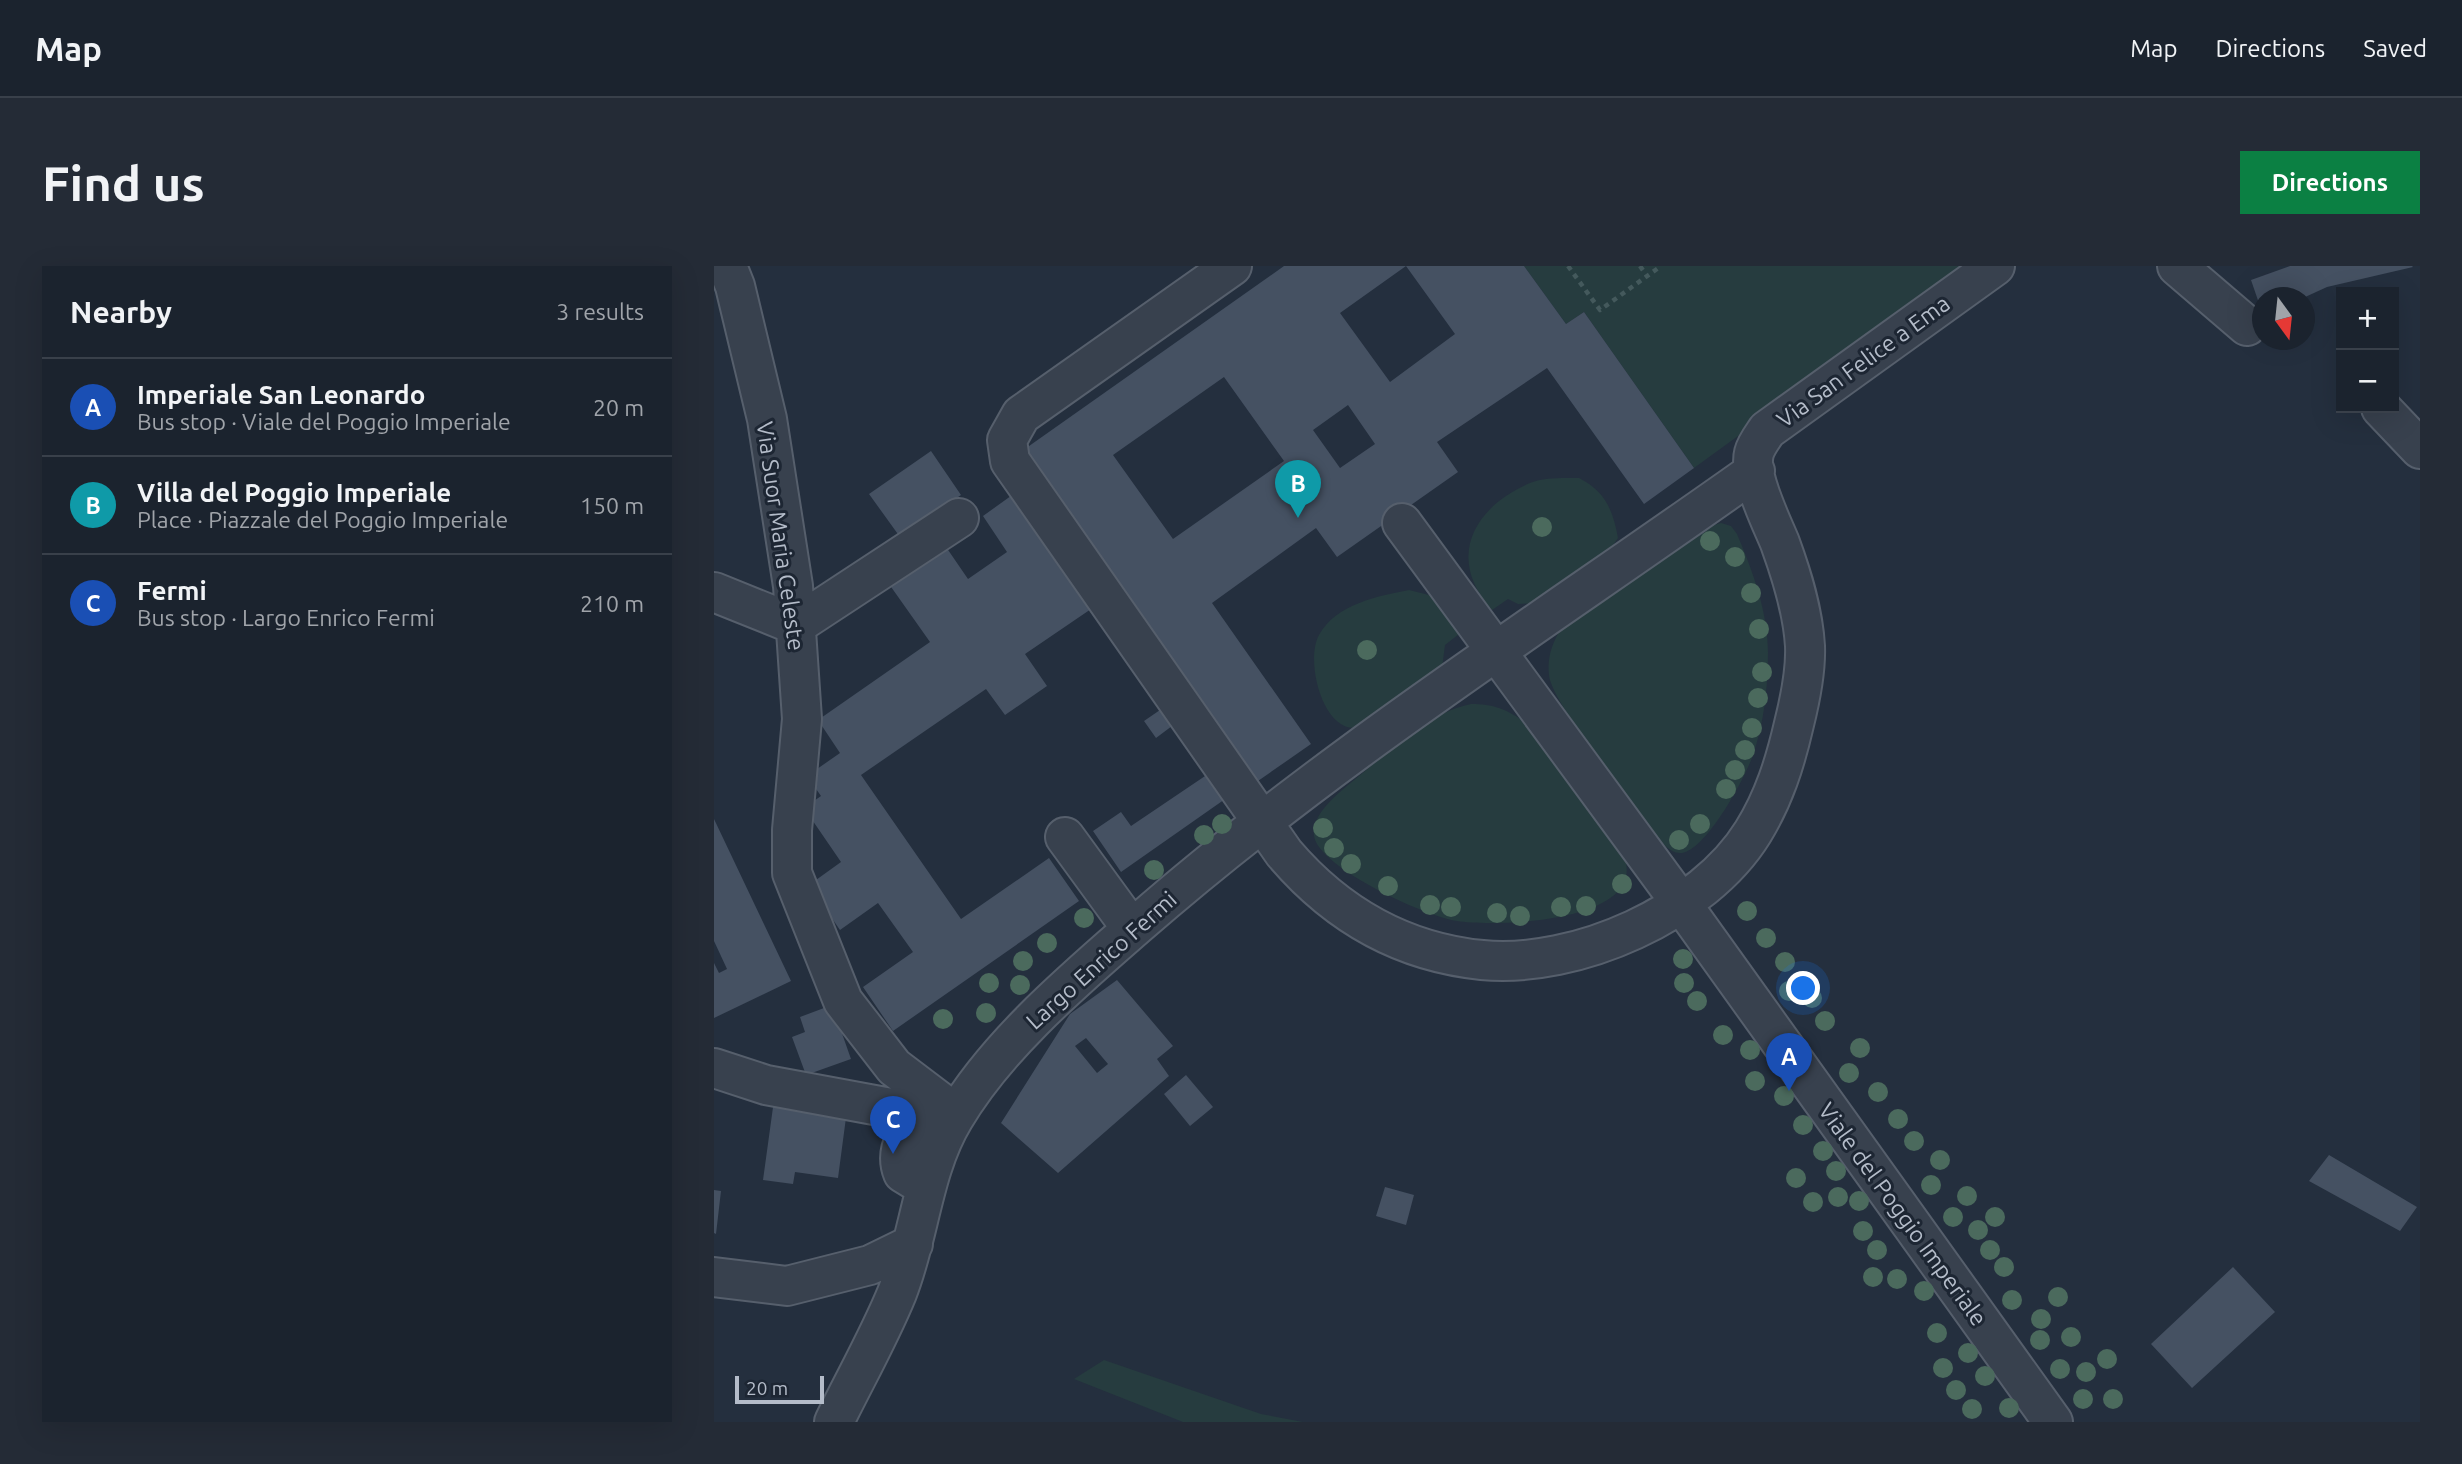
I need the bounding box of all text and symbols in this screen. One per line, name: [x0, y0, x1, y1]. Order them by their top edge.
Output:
text: Map: [35, 30, 102, 67]
text: Map: [2130, 35, 2177, 62]
text: Directions: [2215, 35, 2325, 62]
text: Saved: [2363, 35, 2427, 62]
button: Directions: [2240, 151, 2420, 214]
text: Find us: [42, 155, 205, 210]
north arrow: [2252, 287, 2315, 350]
map controls: [2336, 287, 2399, 413]
button: +: [2336, 287, 2399, 350]
street label: Via San Felice a Ema: [1772, 290, 1954, 432]
text: Nearby: [70, 295, 172, 329]
text: 3 results: [556, 299, 644, 324]
button: −: [2336, 350, 2399, 413]
text: Imperiale San Leonardo: [137, 380, 425, 409]
text: A: [85, 395, 101, 420]
text: 20 m: [593, 395, 644, 420]
text: Bus stop · Viale del Poggio Imperiale: [137, 409, 511, 434]
street label: Via Suor Maria Celeste: [753, 420, 809, 652]
pin: B: [1275, 460, 1321, 518]
text: Villa del Poggio Imperiale: [137, 478, 451, 507]
text: B: [85, 493, 101, 518]
text: 150 m: [580, 493, 644, 518]
text: Place · Piazzale del Poggio Imperiale: [137, 507, 508, 532]
text: Fermi: [137, 576, 207, 605]
text: C: [86, 591, 100, 616]
text: 210 m: [580, 591, 644, 616]
text: Bus stop · Largo Enrico Fermi: [137, 605, 435, 630]
street label: Largo Enrico Fermi: [1021, 886, 1181, 1034]
your location: [1786, 971, 1820, 1005]
pin: A: [1766, 1033, 1812, 1091]
pin: C: [870, 1096, 916, 1154]
street label: Viale del Poggio Imperiale: [1814, 1098, 1992, 1330]
scale bar: [735, 1373, 824, 1405]
text: 20 m: [746, 1377, 788, 1399]

